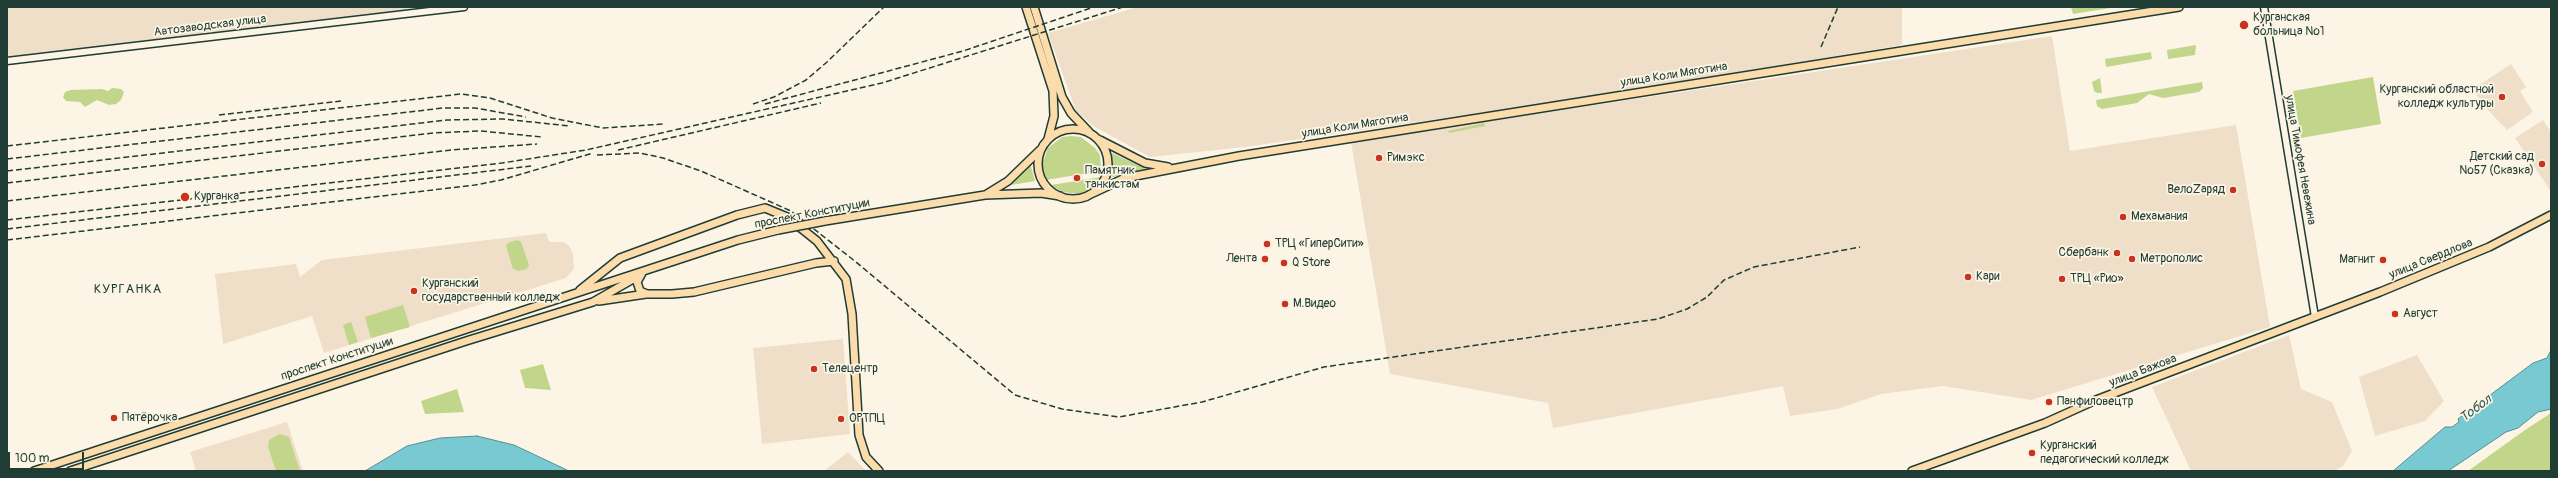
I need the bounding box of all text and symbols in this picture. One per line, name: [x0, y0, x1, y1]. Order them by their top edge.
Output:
place label: Курганская больница №1: [2253, 11, 2324, 39]
street label: Автозаводская улица: [153, 12, 267, 40]
marker: Курганская больница №1: [2238, 19, 2250, 31]
street label: улица Коли Мяготина: [1620, 59, 1728, 91]
place label: Курганский областной колледж культуры: [2379, 83, 2494, 111]
marker: Курганский областной колледж культуры: [2497, 92, 2507, 102]
street label: улица Тимофея Невежина: [2282, 94, 2318, 226]
street label: улица Коли Мяготина: [1301, 110, 1409, 142]
place label: Детский сад №57 (Сказка): [2459, 150, 2534, 178]
place label: Римэкс: [1387, 151, 1425, 165]
marker: Римэкс: [1374, 153, 1384, 163]
marker: Детский сад №57 (Сказка): [2537, 159, 2547, 169]
place label: Памятник танкистам: [1085, 164, 1139, 192]
marker: Памятник танкистам: [1072, 173, 1082, 183]
place label: ВелоZаряд: [2167, 183, 2225, 197]
marker: ВелоZаряд: [2228, 185, 2238, 195]
place label: Курганка: [194, 190, 239, 204]
marker: Курганка: [179, 191, 191, 203]
street label: проспект Конституции: [753, 196, 871, 232]
place label: Мехамания: [2131, 210, 2188, 224]
marker: Мехамания: [2118, 212, 2128, 222]
street label: улица Свердлова: [2387, 236, 2475, 282]
place label: ТРЦ «ГиперСити»: [1275, 237, 1364, 251]
marker: ТРЦ «ГиперСити»: [1262, 239, 1272, 249]
place label: Сбербанк: [2058, 246, 2109, 260]
marker: Сбербанк: [2112, 248, 2122, 258]
place label: Лента: [1226, 252, 1257, 266]
place label: Метрополис: [2140, 252, 2203, 266]
place label: Магнит: [2339, 253, 2375, 267]
marker: Лента: [1260, 254, 1270, 264]
marker: Метрополис: [2127, 254, 2137, 264]
marker: Магнит: [2378, 255, 2388, 265]
place label: Q Store: [1292, 256, 1330, 270]
marker: Q Store: [1279, 258, 1289, 268]
place label: Кари: [1976, 270, 1999, 284]
marker: Кари: [1963, 272, 1973, 282]
place label: ТРЦ «Рио»: [2070, 272, 2124, 286]
marker: ТРЦ «Рио»: [2057, 274, 2067, 284]
place label: Курганский государственный колледж: [422, 277, 560, 305]
district label: КУРГАНКА: [94, 282, 162, 298]
marker: Курганский государственный колледж: [409, 286, 419, 296]
place label: М.Видео: [1293, 297, 1336, 311]
marker: М.Видео: [1280, 299, 1290, 309]
place label: Август: [2403, 307, 2438, 321]
marker: Август: [2390, 309, 2400, 319]
street label: проспект Конституции: [279, 334, 395, 384]
street label: улица Бажова: [2107, 352, 2179, 390]
place label: Телецентр: [822, 362, 878, 376]
marker: Телецентр: [809, 364, 819, 374]
water label: Тобол: [2457, 392, 2495, 426]
place label: Панфиловецтр: [2057, 395, 2133, 409]
marker: Панфиловецтр: [2044, 397, 2054, 407]
place label: Пятёрочка: [122, 411, 177, 425]
place label: ОРТПЦ: [849, 412, 885, 426]
marker: Пятёрочка: [109, 413, 119, 423]
marker: ОРТПЦ: [836, 414, 846, 424]
place label: Курганский педагогический колледж: [2040, 439, 2169, 467]
scale bar: [10, 444, 86, 470]
marker: Курганский педагогический колледж: [2027, 448, 2037, 458]
text: 100 m: [15, 451, 49, 466]

